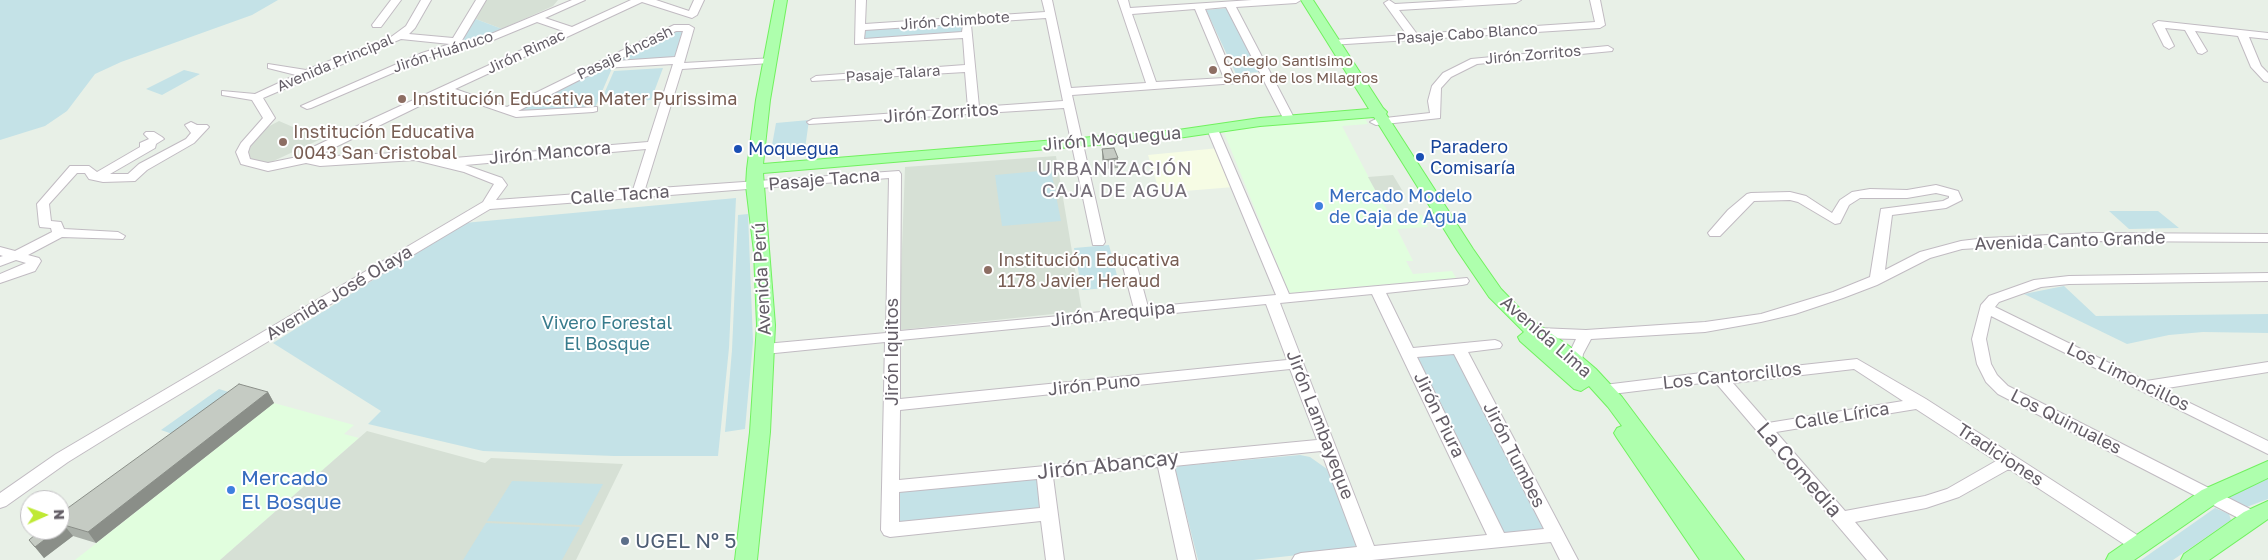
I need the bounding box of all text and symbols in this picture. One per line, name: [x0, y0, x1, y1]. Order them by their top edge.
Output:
street label: Jirón Chimbote: [900, 8, 1010, 34]
street label: Pasaje Cabo Blanco: [1396, 20, 1538, 48]
street label: Pasaje Áncash: [574, 22, 676, 84]
street label: Jirón Rimac: [484, 26, 568, 78]
street label: Jirón Huánuco: [391, 27, 495, 77]
street label: Avenida Principal: [274, 30, 396, 96]
street label: Jirón Zorritos: [1484, 42, 1582, 68]
place label: Colegio Santisimo Señor de los Milagros: [1223, 52, 1378, 87]
street label: Pasaje Talara: [845, 62, 941, 86]
marker: Colegio Santisimo Señor de los Milagros: [1207, 64, 1219, 76]
place label: Institución Educativa Mater Purissima: [412, 88, 737, 110]
marker: Institución Educativa Mater Purissima: [396, 93, 408, 105]
street label: Jirón Zorritos: [883, 98, 999, 128]
place label: Institución Educativa 0043 San Cristobal: [293, 121, 475, 163]
street label: Jirón Moquegua: [1042, 122, 1182, 156]
marker: Institución Educativa 0043 San Cristobal: [277, 136, 289, 148]
place label: Paradero Comisaría: [1430, 136, 1516, 178]
street label: Jirón Mancora: [488, 137, 612, 169]
place label: Moquegua: [748, 138, 839, 160]
marker: Moquegua: [732, 143, 744, 155]
marker: Paradero Comisaría: [1414, 151, 1426, 163]
district label: URBANIZACIÓN CAJA DE AGUA: [1036, 158, 1194, 202]
street label: Pasaje Tacna: [767, 164, 881, 196]
street label: Calle Tacna: [570, 181, 670, 209]
place label: Mercado Modelo de Caja de Agua: [1329, 185, 1472, 228]
marker: Mercado Modelo de Caja de Agua: [1313, 200, 1325, 212]
street label: Avenida Perú: [748, 222, 776, 336]
street label: Avenida Canto Grande: [1974, 227, 2166, 255]
street label: Avenida José Olaya: [262, 241, 416, 345]
place label: Institución Educativa 1178 Javier Heraud: [998, 249, 1180, 292]
marker: Institución Educativa 1178 Javier Heraud: [982, 264, 994, 276]
street label: Avenida Lima: [1496, 291, 1596, 383]
street label: Jirón Arequipa: [1050, 297, 1176, 331]
street label: Jirón Iquitos: [881, 298, 903, 406]
park label: Vivero Forestal El Bosque: [542, 312, 672, 354]
street label: Los Limoncillos: [2063, 338, 2193, 416]
street label: Jirón Lambayeque: [1282, 347, 1358, 503]
street label: Los Cantorcillos: [1662, 358, 1802, 394]
street label: Jirón Puno: [1047, 369, 1141, 401]
street label: Jirón Piura: [1409, 369, 1469, 461]
street label: Los Quinuales: [2007, 385, 2125, 459]
street label: Calle Lírica: [1793, 398, 1891, 434]
street label: Jirón Tumbes: [1478, 399, 1550, 511]
street label: La Comedia: [1751, 417, 1847, 523]
street label: Tradiciones: [1953, 419, 2047, 491]
street label: Jirón Abancay: [1036, 445, 1180, 485]
place label: Mercado El Bosque: [241, 465, 341, 515]
marker: Mercado El Bosque: [225, 484, 237, 496]
north arrow: [20, 490, 70, 540]
text: N: [51, 509, 68, 520]
place label: UGEL Nº 5: [635, 528, 737, 554]
marker: UGEL Nº 5: [619, 535, 631, 547]

